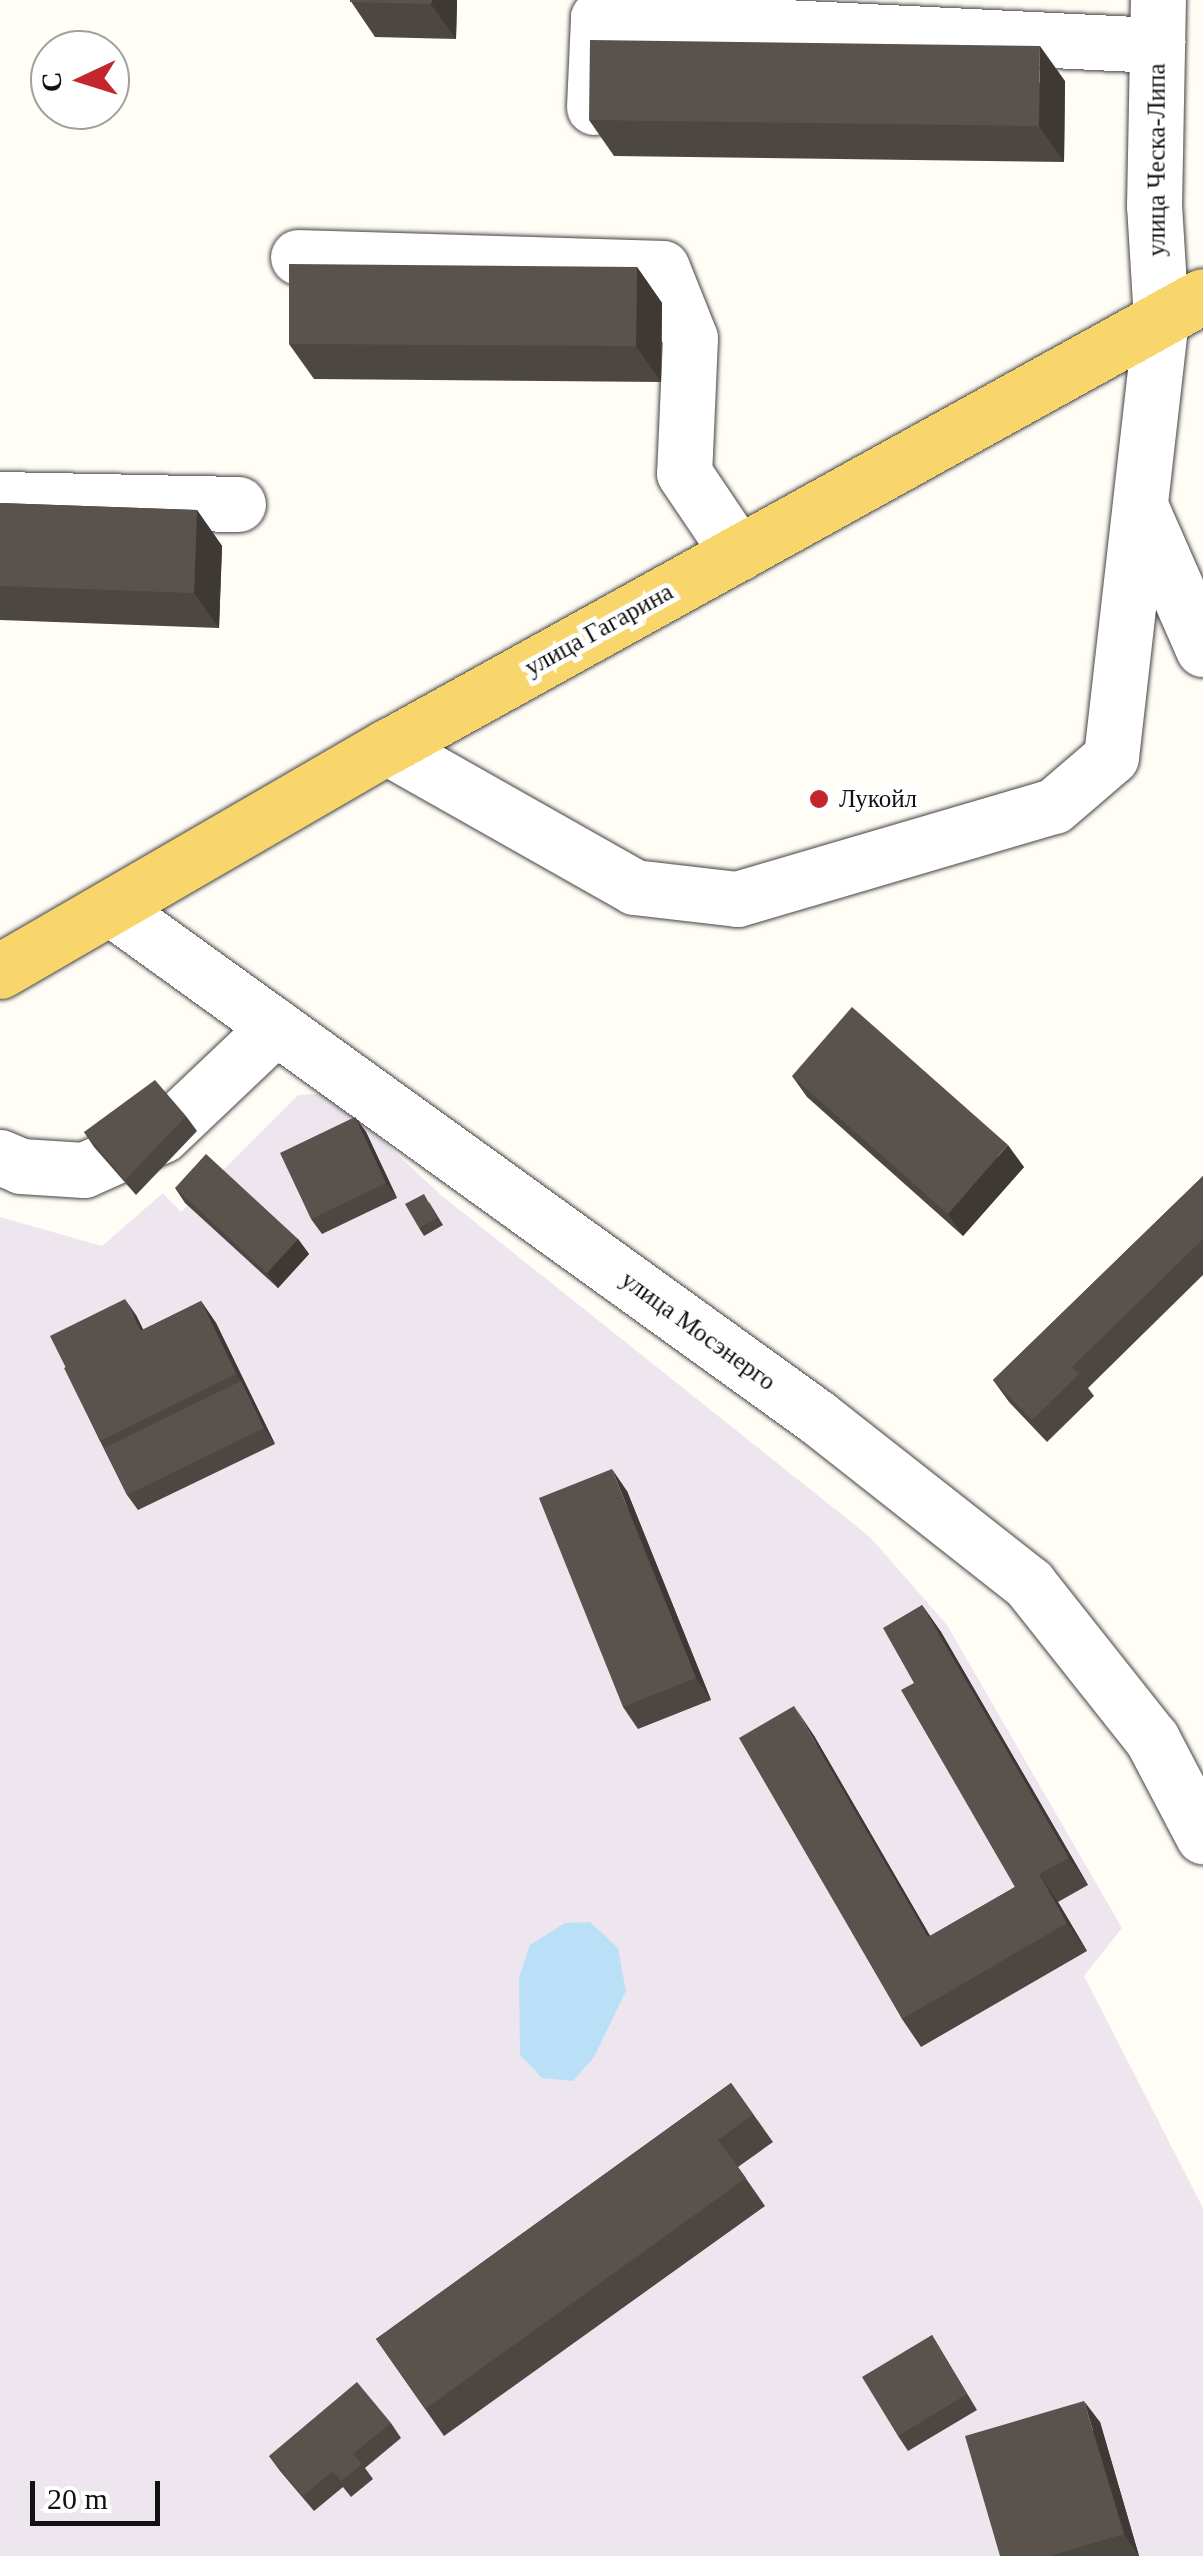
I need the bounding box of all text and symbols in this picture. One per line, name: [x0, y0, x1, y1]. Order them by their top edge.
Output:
north arrow: [30, 30, 130, 130]
street label: улица Ческа-Липа: [1142, 63, 1172, 257]
text: С: [35, 71, 68, 93]
street label: улица Гагарина: [520, 577, 678, 683]
place label: Лукойл: [839, 784, 917, 814]
marker: Лукойл: [808, 788, 830, 810]
street label: улица Мосэнерго: [615, 1265, 781, 1397]
scale bar: [35, 2461, 165, 2523]
text: 20 m: [47, 2482, 108, 2515]

